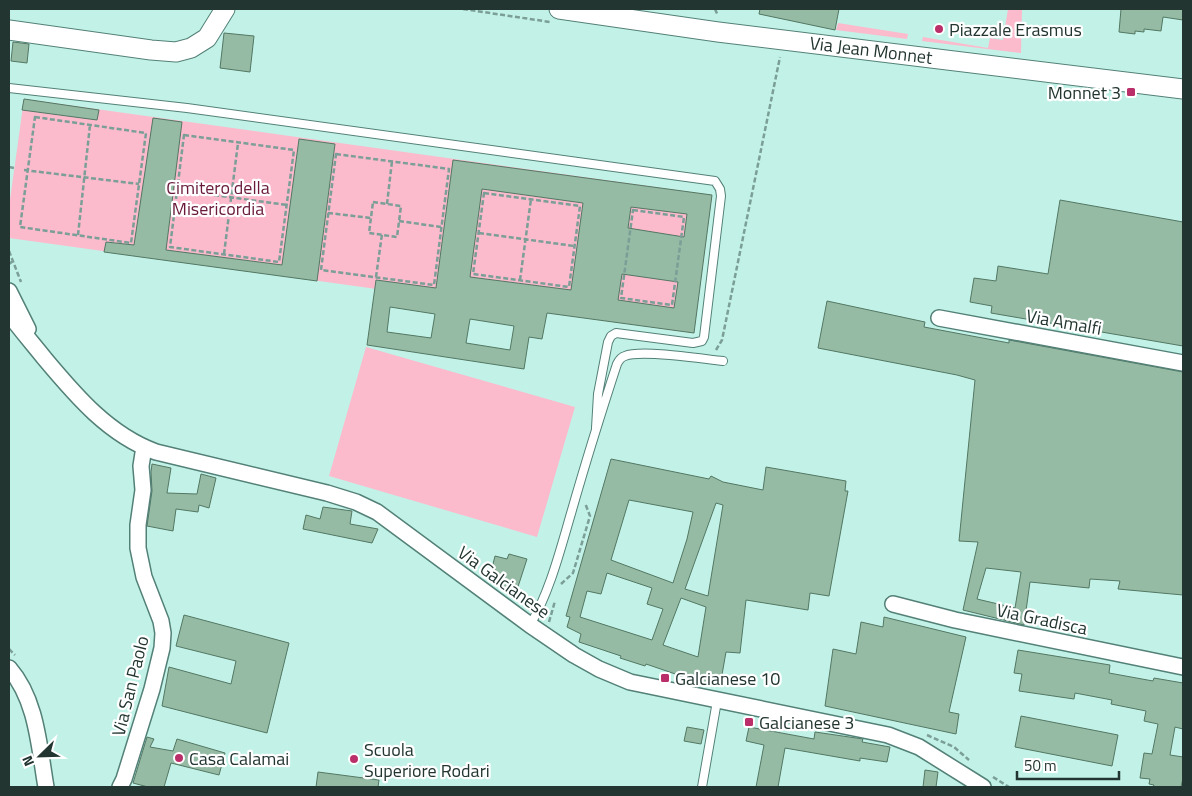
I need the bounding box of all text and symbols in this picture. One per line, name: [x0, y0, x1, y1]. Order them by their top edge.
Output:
place label: Piazzale Erasmus: [949, 16, 1082, 43]
marker: Piazzale Erasmus: [933, 23, 945, 35]
street label: Via Jean Monnet: [808, 29, 935, 71]
place label: Monnet 3: [1048, 79, 1121, 106]
marker: Monnet 3: [1125, 86, 1137, 98]
park label: Cimitero della Misericordia: [166, 174, 270, 222]
street label: Via Amalfi: [1024, 302, 1104, 342]
street label: Via Galcianese: [452, 539, 556, 625]
street label: Via Gradisca: [994, 596, 1090, 642]
street label: Via San Paolo: [104, 633, 156, 739]
place label: Galcianese 10: [675, 665, 780, 692]
marker: Galcianese 10: [659, 672, 671, 684]
place label: Galcianese 3: [759, 709, 854, 736]
marker: Galcianese 3: [743, 716, 755, 728]
north arrow: [15, 731, 65, 781]
place label: Scuola Superiore Rodari: [364, 736, 490, 784]
place label: Casa Calamai: [189, 745, 289, 772]
scale bar: [1017, 748, 1120, 780]
marker: Casa Calamai: [173, 752, 185, 764]
text: N: [16, 753, 39, 770]
marker: Scuola Superiore Rodari: [348, 753, 360, 765]
text: 50 m: [1024, 754, 1057, 777]

